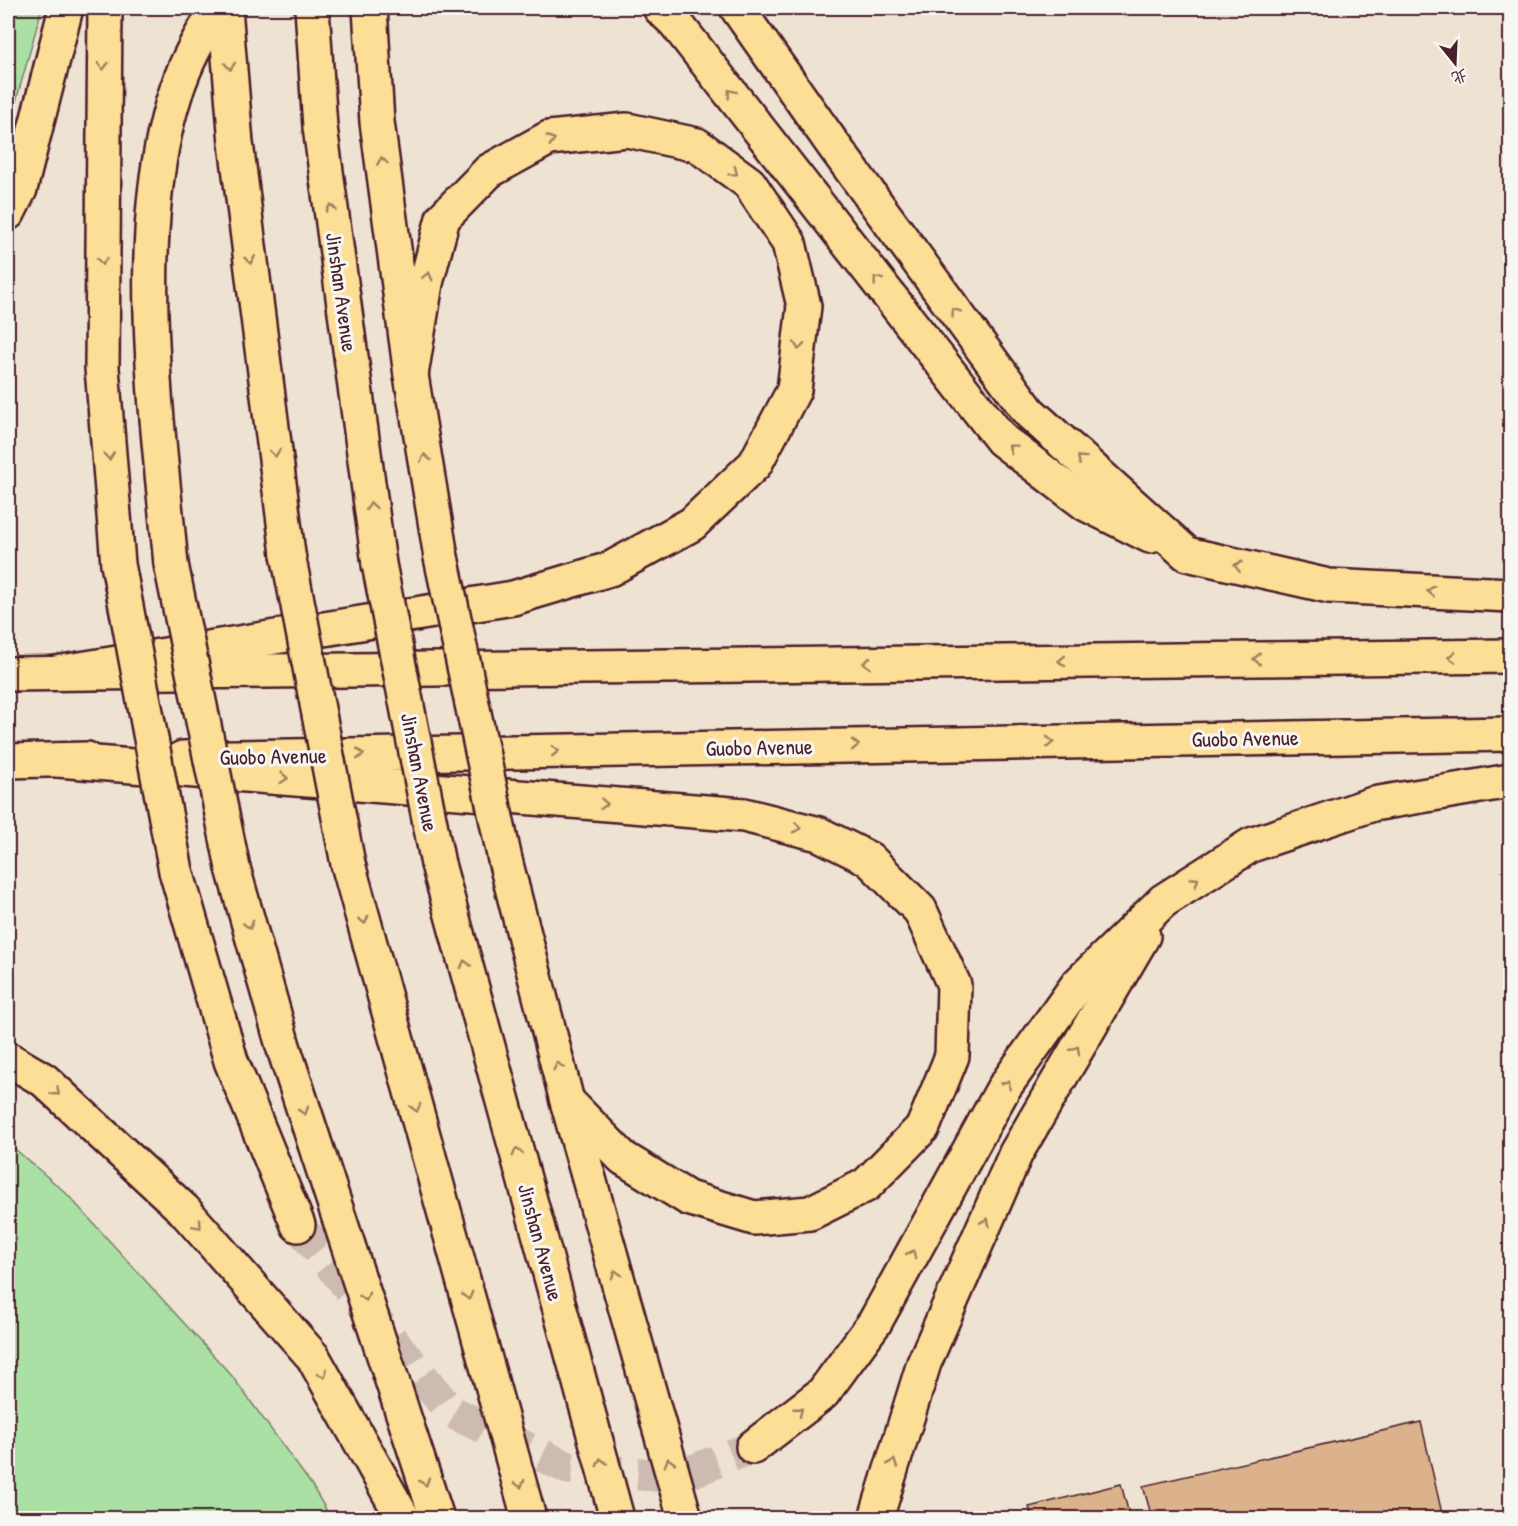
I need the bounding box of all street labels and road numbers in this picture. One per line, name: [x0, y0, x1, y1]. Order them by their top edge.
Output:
street label: Jinshan Avenue: [319, 230, 365, 354]
street label: Jinshan Avenue: [394, 710, 446, 834]
street label: Guobo Avenue: [1191, 722, 1299, 754]
street label: Guobo Avenue: [705, 731, 813, 763]
street label: Guobo Avenue: [219, 740, 327, 772]
street label: Jinshan Avenue: [511, 1180, 571, 1304]

